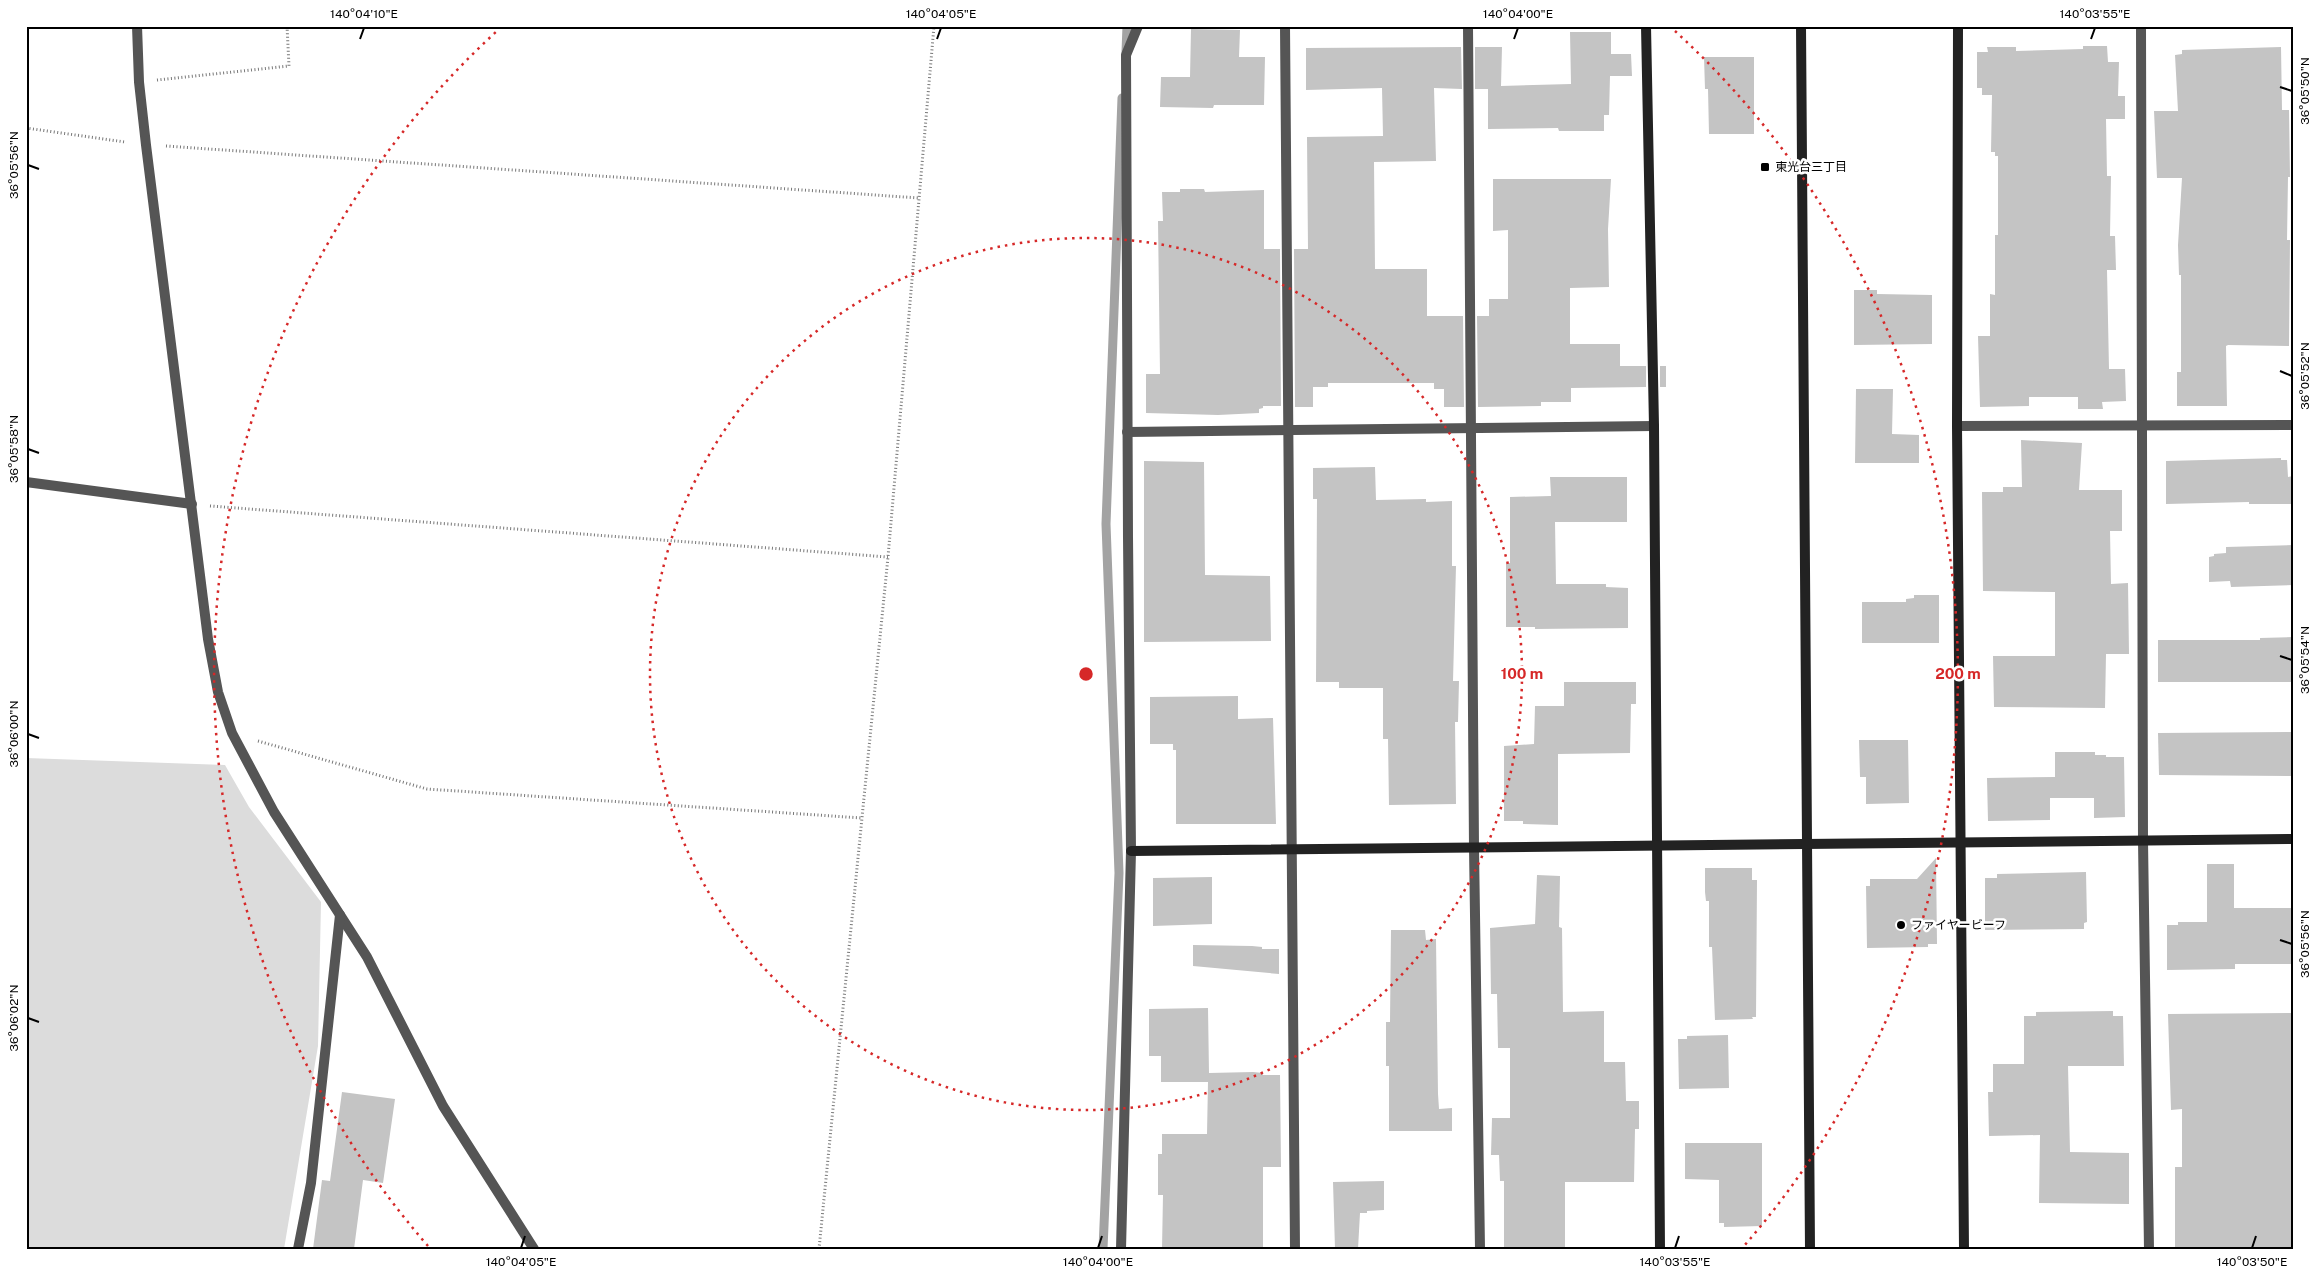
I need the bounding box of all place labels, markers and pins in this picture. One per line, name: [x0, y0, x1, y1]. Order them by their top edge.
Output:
place label: 東光台三丁目: [1775, 160, 1847, 174]
marker: 東光台三丁目: [1759, 161, 1771, 173]
centre of rings: [1077, 665, 1095, 683]
place label: ファイヤービーフ: [1911, 918, 2006, 932]
marker: ファイヤービーフ: [1895, 919, 1907, 931]

